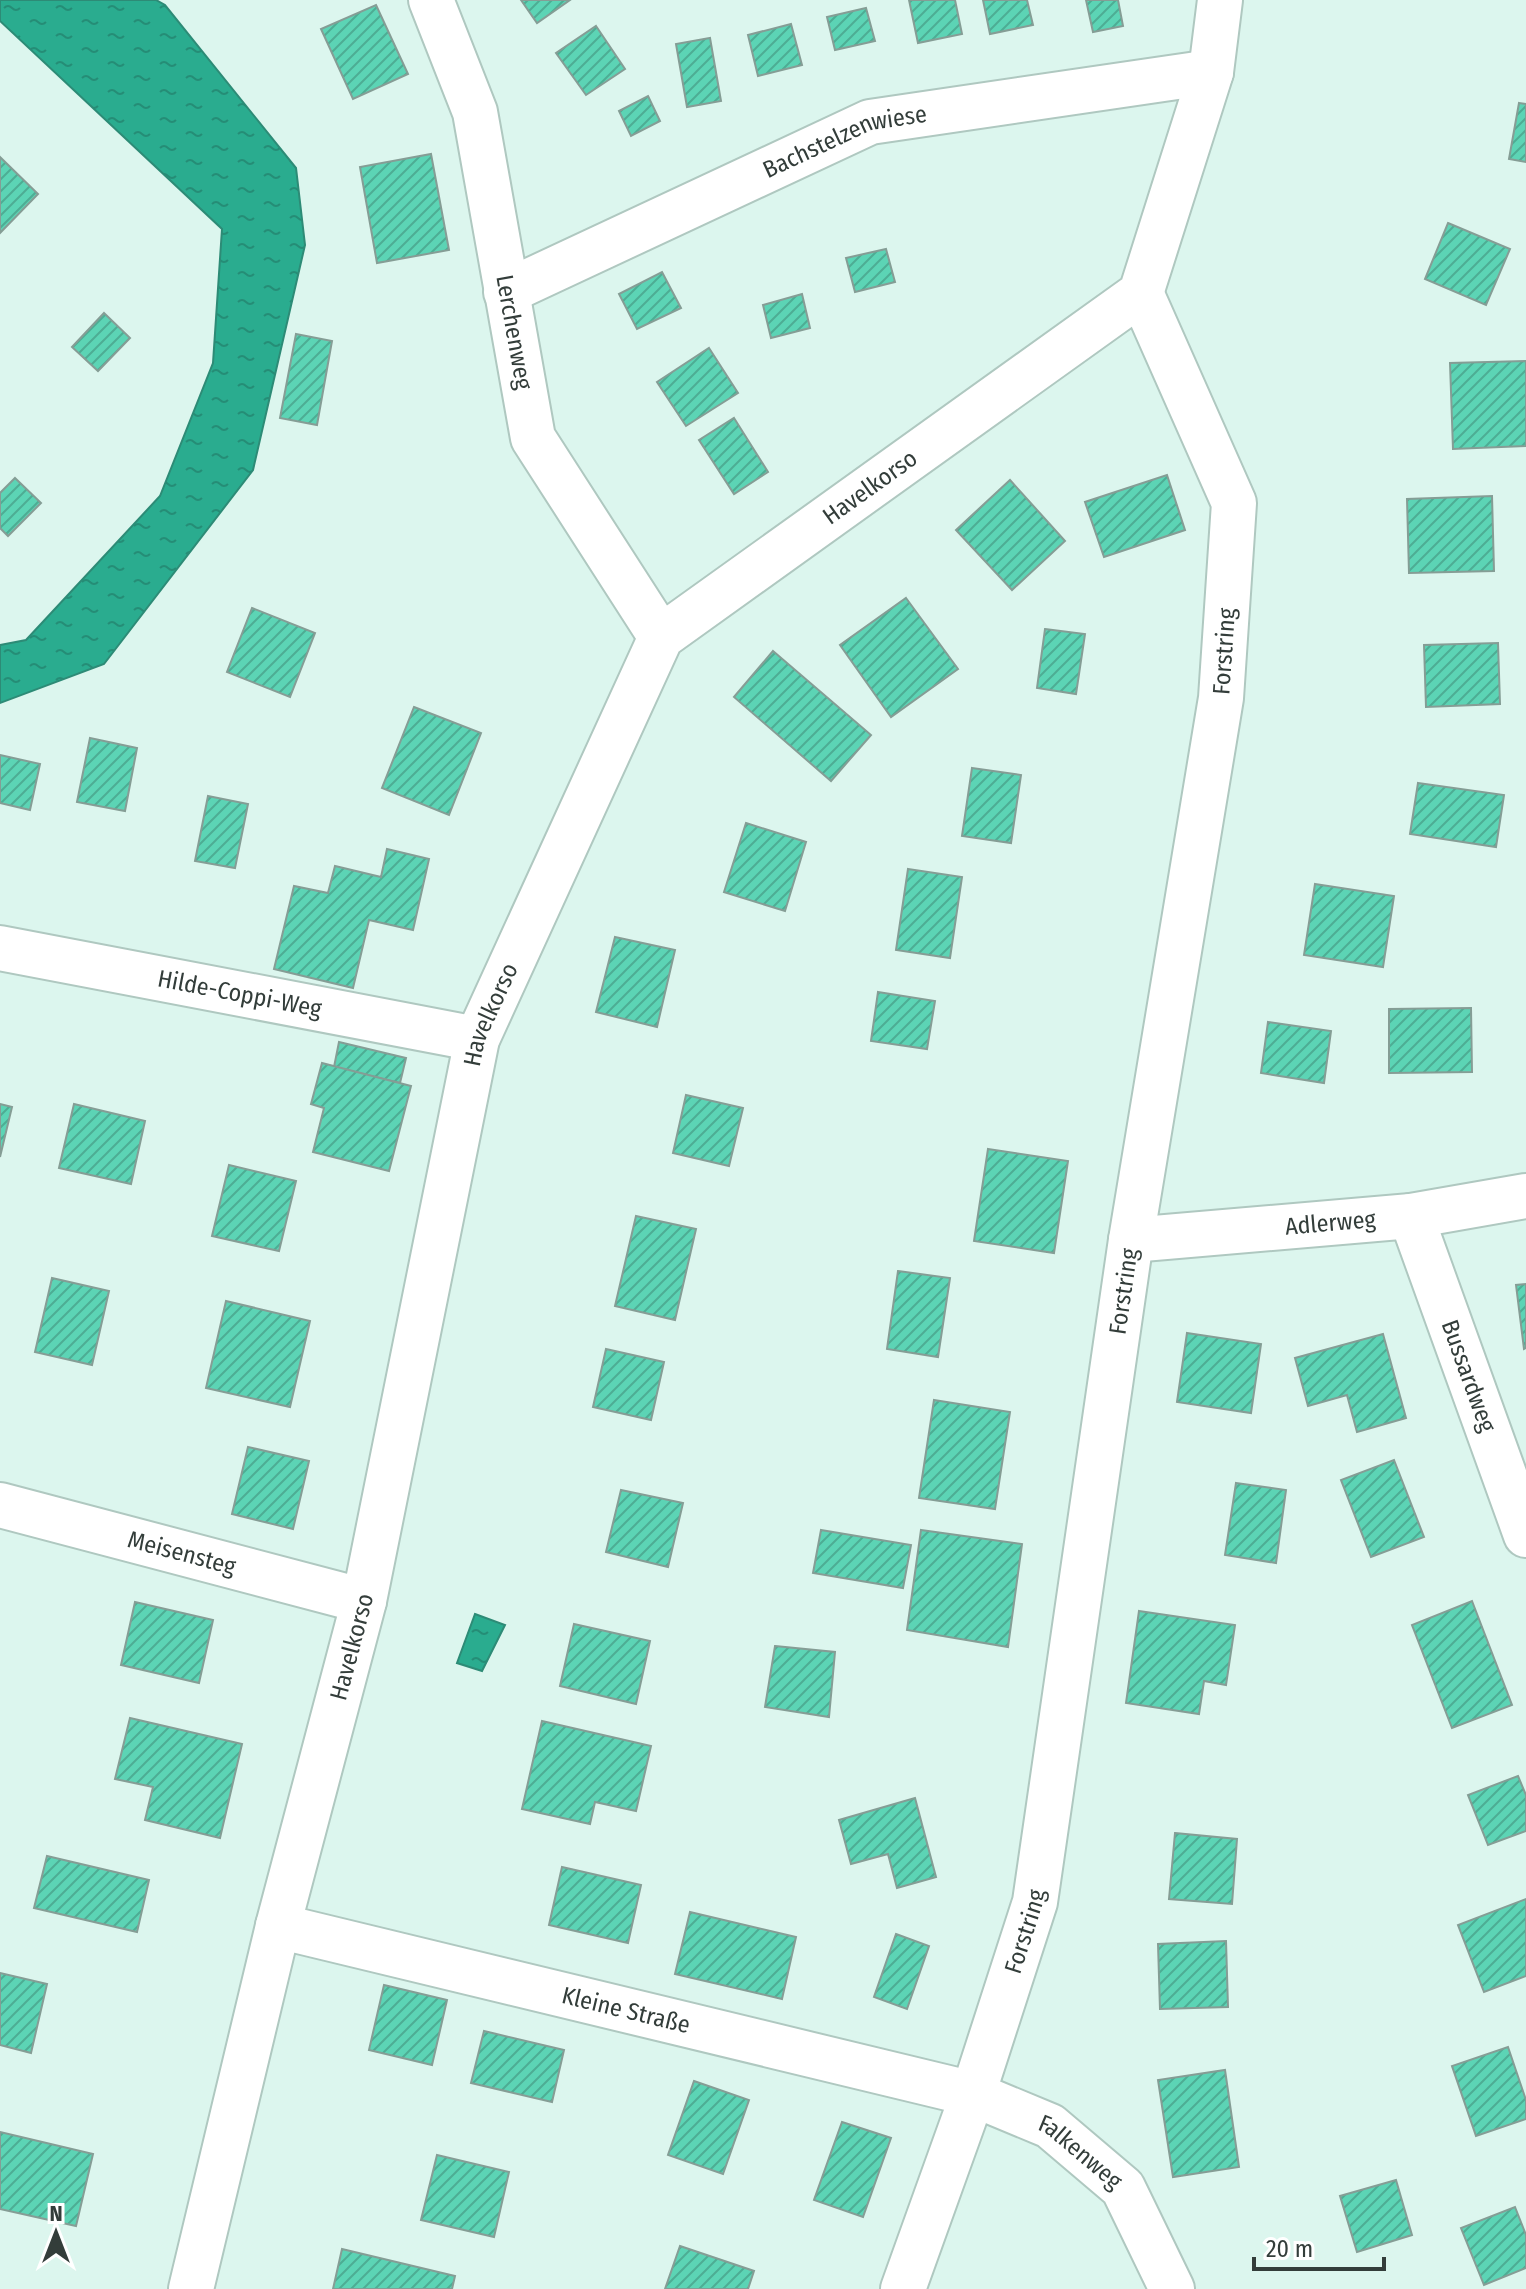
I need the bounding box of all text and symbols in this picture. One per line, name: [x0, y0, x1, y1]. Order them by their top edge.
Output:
street label: Bachstelzenwiese: [758, 100, 928, 184]
street label: Lerchenweg: [490, 273, 538, 392]
street label: Havelkorso: [817, 444, 923, 530]
street label: Forstring: [1207, 606, 1241, 696]
street label: Havelkorso: [458, 959, 524, 1069]
street label: Hilde-Coppi-Weg: [155, 964, 325, 1023]
street label: Adlerweg: [1284, 1205, 1377, 1241]
street label: Forstring: [1103, 1246, 1144, 1336]
street label: Bussardweg: [1436, 1316, 1502, 1436]
street label: Meisensteg: [125, 1525, 240, 1581]
street label: Havelkorso: [324, 1591, 379, 1703]
street label: Forstring: [999, 1887, 1051, 1977]
street label: Kleine Straße: [559, 1981, 693, 2039]
street label: Falkenweg: [1034, 2109, 1128, 2196]
north arrow: [16, 2193, 96, 2273]
text: N: [49, 2200, 63, 2227]
scale bar: [1254, 2221, 1384, 2271]
text: 20 m: [1266, 2235, 1313, 2263]

